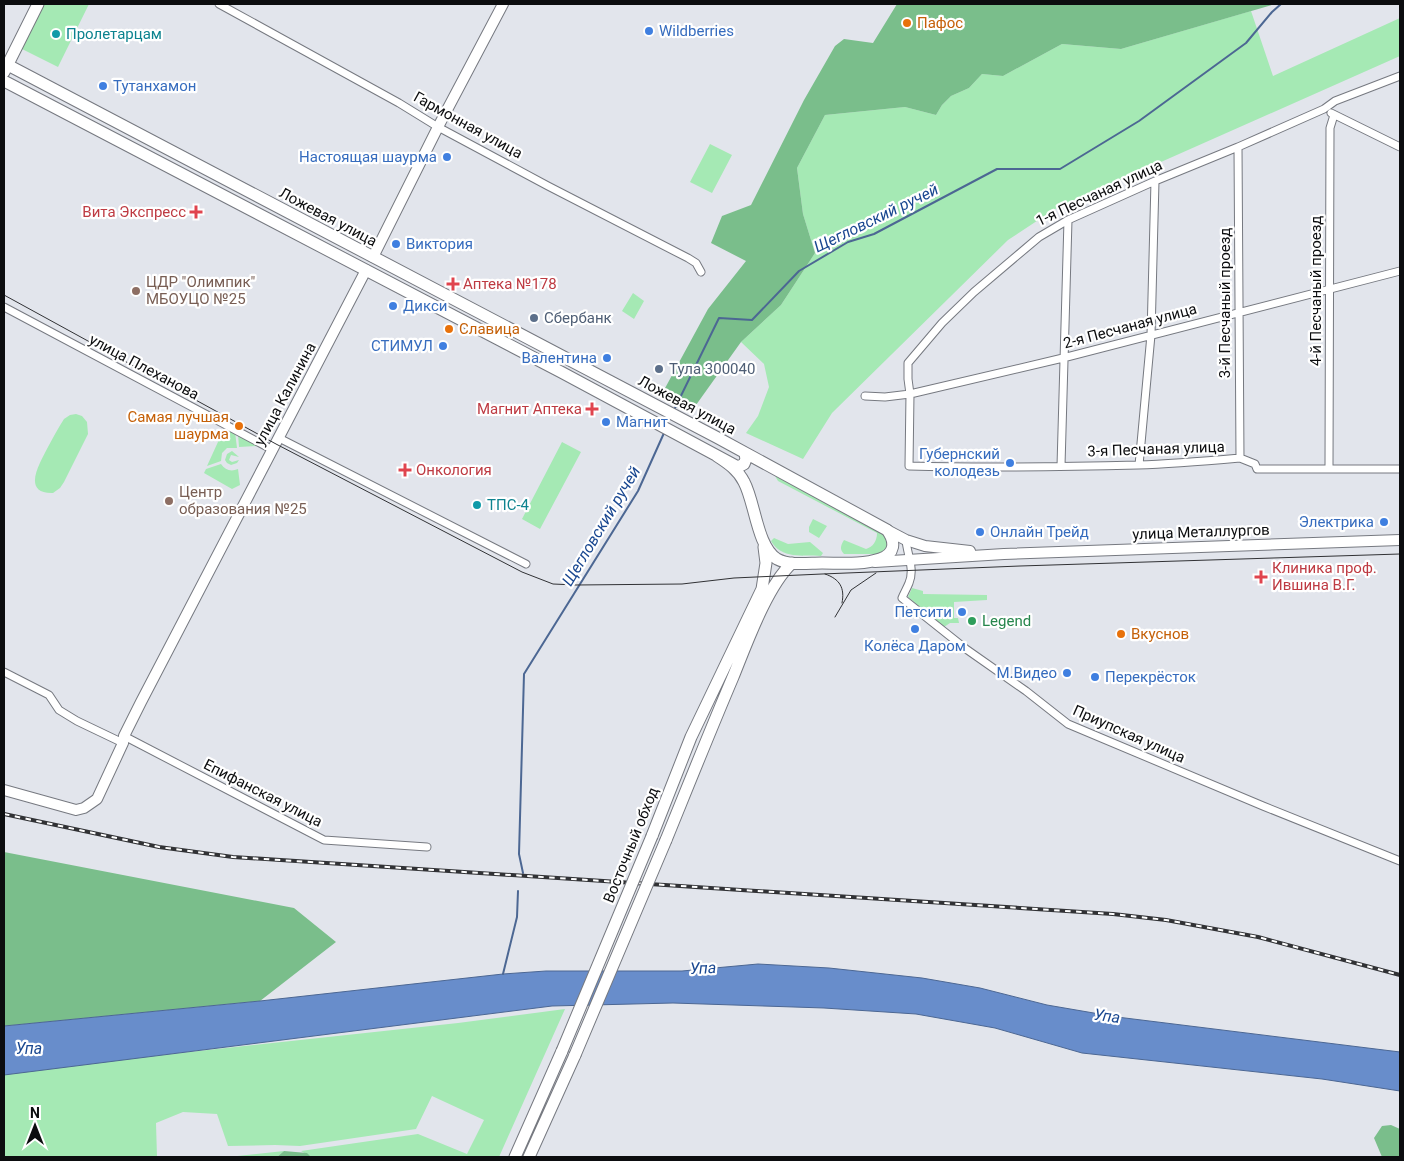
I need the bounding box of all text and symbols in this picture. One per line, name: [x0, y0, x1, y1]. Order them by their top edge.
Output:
place label: Пафос: [917, 14, 963, 32]
marker: Пафос: [901, 17, 913, 29]
place label: Wildberries: [659, 22, 734, 40]
place label: Пролетарцам: [66, 25, 162, 43]
marker: Wildberries: [643, 25, 655, 37]
marker: Пролетарцам: [50, 28, 62, 40]
place label: Тутанхамон: [113, 77, 196, 95]
marker: Тутанхамон: [97, 80, 109, 92]
street label: Гармонная улица: [410, 88, 526, 162]
place label: Настоящая шаурма: [299, 148, 437, 166]
marker: Настоящая шаурма: [441, 151, 453, 163]
street label: 1-я Песчаная улица: [1033, 156, 1165, 230]
water label: Щегловский ручей: [811, 180, 941, 256]
street label: Ложевая улица: [276, 184, 380, 250]
place label: Вита Экспресс: [82, 203, 186, 221]
marker: Вита Экспресс: [190, 206, 202, 218]
street label: 4-й Песчаный проезд: [1307, 216, 1325, 366]
street label: 3-й Песчаный проезд: [1216, 228, 1234, 378]
place label: Виктория: [406, 235, 473, 253]
marker: Виктория: [390, 238, 402, 250]
place label: ЦДР "Олимпик" МБОУЦО №25: [146, 273, 256, 308]
place label: Аптека №178: [463, 275, 557, 293]
marker: Аптека №178: [447, 278, 459, 290]
marker: ЦДР "Олимпик" МБОУЦО №25: [130, 285, 142, 297]
place label: Дикси: [403, 297, 447, 315]
marker: Дикси: [387, 300, 399, 312]
street label: 2-я Песчаная улица: [1061, 300, 1199, 352]
place label: Сбербанк: [544, 309, 612, 327]
marker: Сбербанк: [528, 312, 540, 324]
place label: Славица: [459, 320, 520, 338]
marker: Славица: [443, 323, 455, 335]
street label: улица Плеханова: [86, 330, 202, 404]
place label: СТИМУЛ: [371, 337, 433, 355]
street label: улица Калинина: [250, 339, 320, 449]
marker: СТИМУЛ: [437, 340, 449, 352]
place label: Валентина: [522, 349, 597, 367]
marker: Валентина: [601, 352, 613, 364]
place label: Тула 300040: [669, 360, 755, 378]
marker: Тула 300040: [653, 363, 665, 375]
street label: Ложевая улица: [635, 372, 739, 438]
place label: Магнит Аптека: [477, 400, 582, 418]
marker: Магнит Аптека: [586, 403, 598, 415]
place label: Самая лучшая шаурма: [127, 408, 229, 443]
place label: Магнит: [616, 413, 668, 431]
marker: Магнит: [600, 416, 612, 428]
marker: Самая лучшая шаурма: [233, 420, 245, 432]
street label: 3-я Песчаная улица: [1087, 438, 1225, 460]
place label: Губернский колодезь: [919, 445, 1000, 480]
marker: Губернский колодезь: [1004, 457, 1016, 469]
place label: Онкология: [416, 461, 492, 479]
marker: Онкология: [398, 463, 412, 477]
water label: Щегловский ручей: [558, 463, 644, 589]
place label: Центр образования №25: [179, 483, 307, 518]
marker: Центр образования №25: [163, 495, 175, 507]
place label: ТПС-4: [487, 496, 530, 514]
marker: ТПС-4: [471, 499, 483, 511]
place label: Электрика: [1299, 513, 1374, 531]
marker: Электрика: [1378, 516, 1390, 528]
street label: улица Металлургов: [1132, 521, 1270, 543]
place label: Онлайн Трейд: [990, 523, 1089, 541]
marker: Онлайн Трейд: [974, 526, 986, 538]
place label: Клиника проф. Ившина В.Г.: [1272, 559, 1377, 594]
marker: Клиника проф. Ившина В.Г.: [1254, 570, 1268, 584]
place label: Петсити: [894, 603, 952, 621]
marker: Петсити: [956, 606, 968, 618]
place label: Legend: [982, 612, 1031, 630]
marker: Legend: [966, 615, 978, 627]
marker: Колёса Даром: [909, 623, 921, 635]
place label: Вкуснов: [1131, 625, 1189, 643]
marker: Вкуснов: [1115, 628, 1127, 640]
place label: Колёса Даром: [864, 637, 966, 655]
place label: М.Видео: [996, 664, 1057, 682]
marker: М.Видео: [1061, 667, 1073, 679]
place label: Перекрёсток: [1105, 668, 1196, 686]
marker: Перекрёсток: [1089, 671, 1101, 683]
street label: Приупская улица: [1070, 701, 1188, 767]
street label: Епифанская улица: [201, 755, 325, 831]
street label: Восточный обход: [600, 785, 662, 905]
water label: Упа: [689, 958, 717, 978]
water label: Упа: [1093, 1005, 1121, 1027]
water label: Упа: [16, 1039, 42, 1058]
north arrow: [10, 1101, 60, 1151]
text: N: [30, 1105, 40, 1121]

